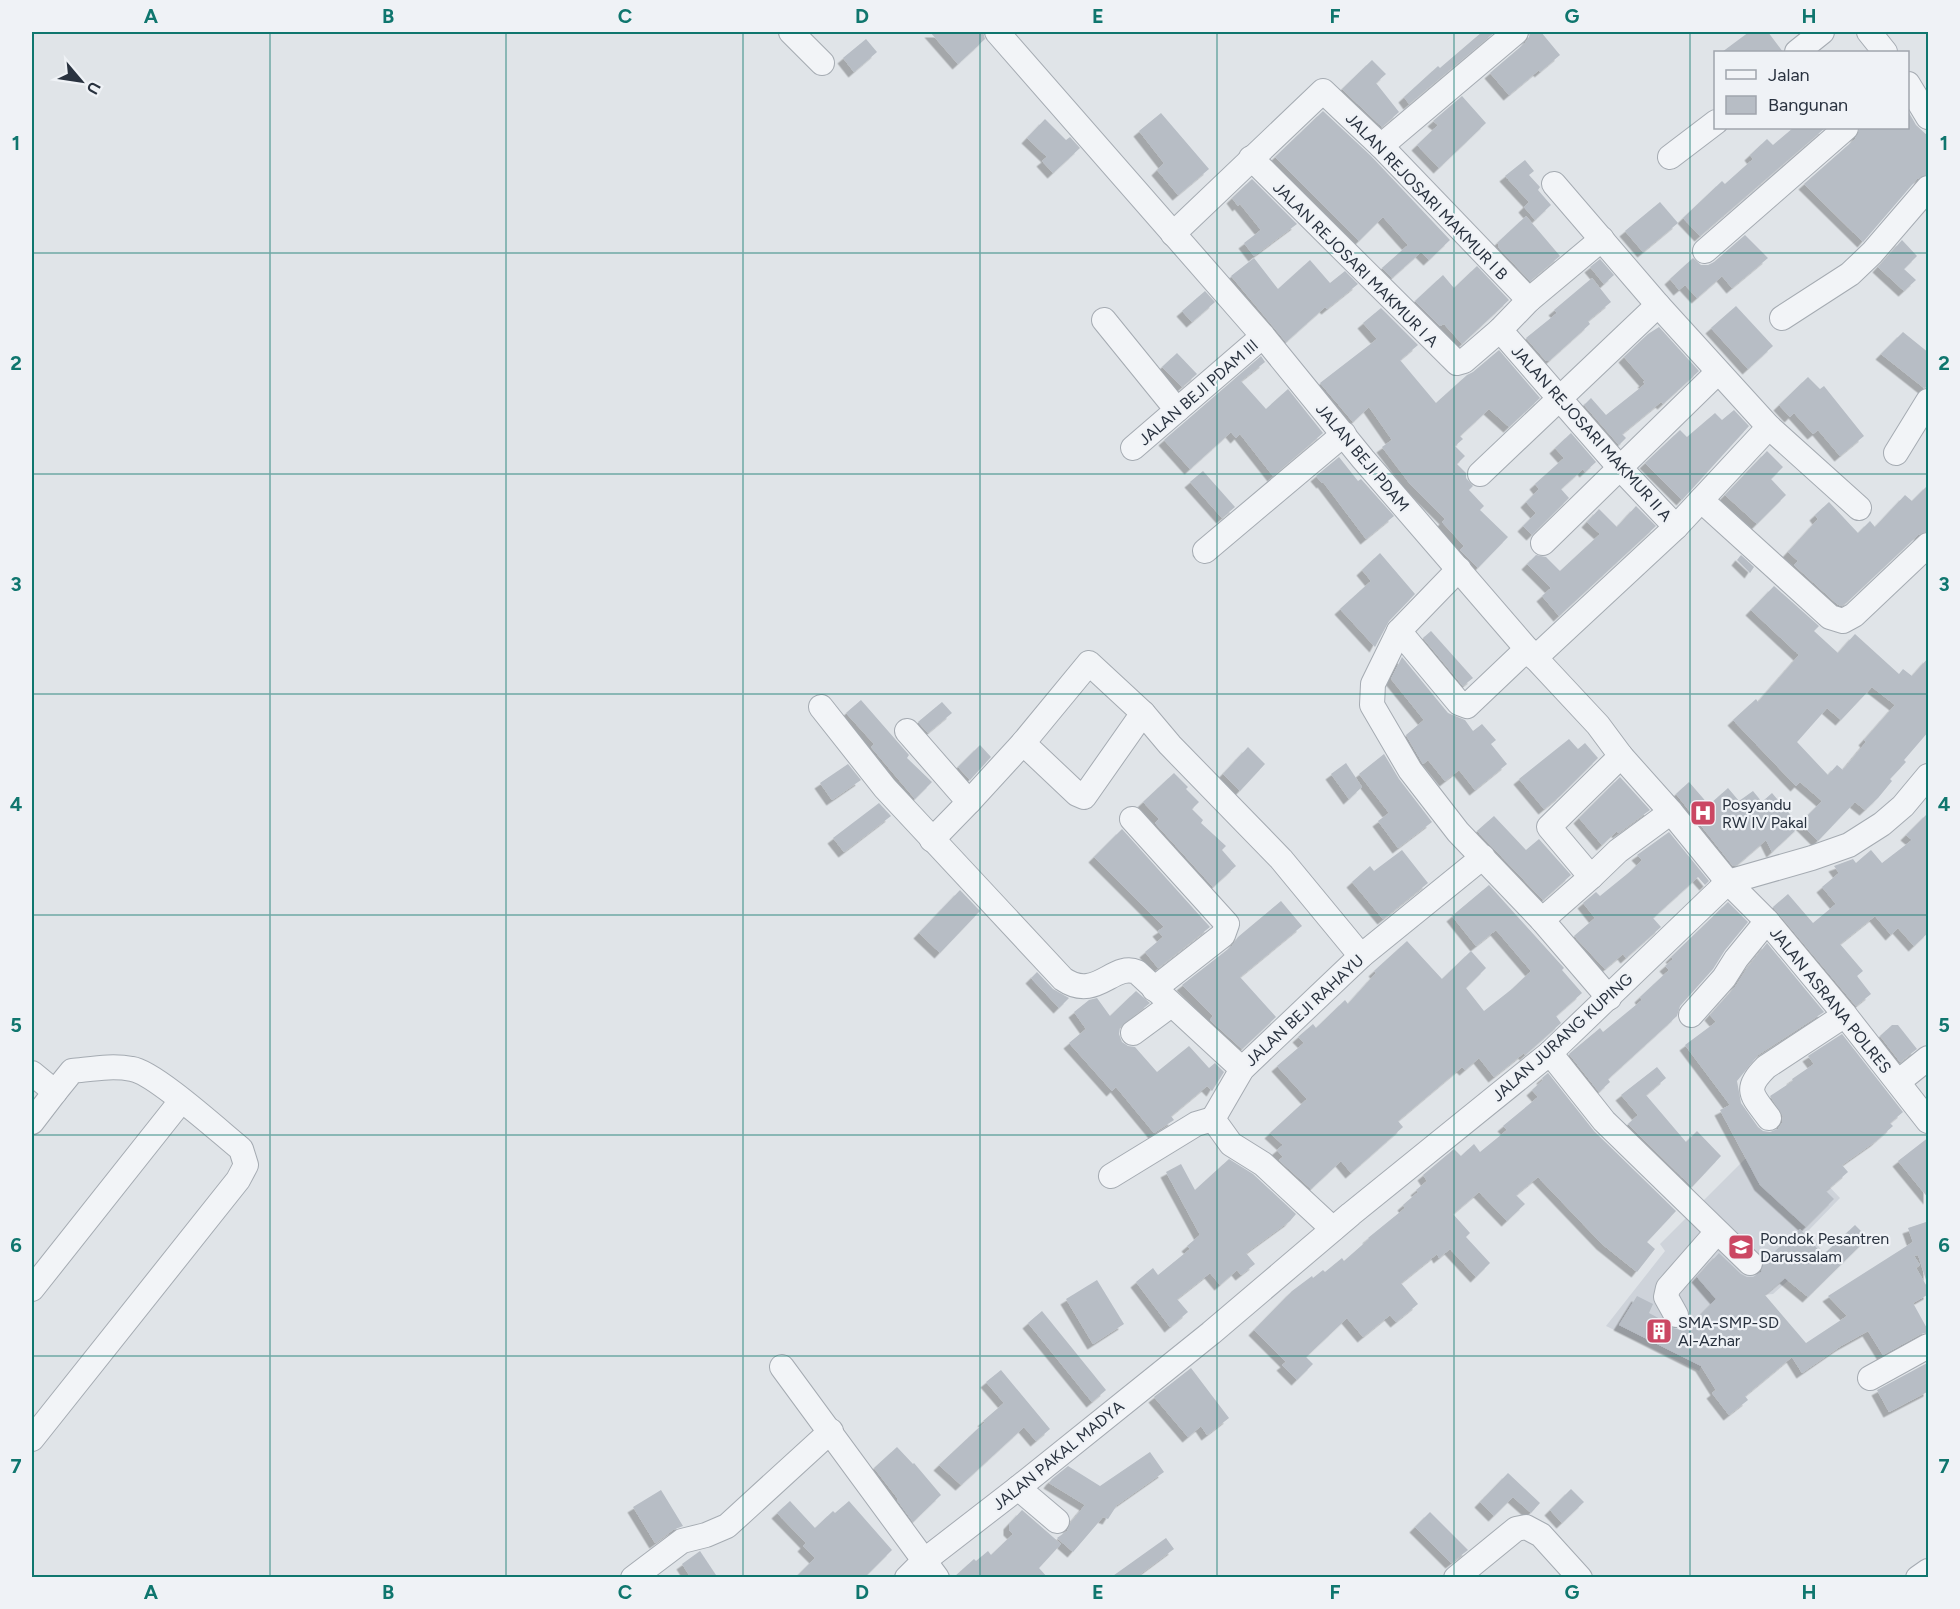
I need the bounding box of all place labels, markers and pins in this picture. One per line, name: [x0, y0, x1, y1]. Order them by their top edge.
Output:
place label: Posyandu RW IV Pakal: [1722, 795, 1807, 832]
hospital icon: Posyandu RW IV Pakal: [1688, 798, 1718, 828]
place label: Pondok Pesantren Darussalam: [1760, 1229, 1889, 1266]
school or university icon: Pondok Pesantren Darussalam: [1726, 1232, 1756, 1262]
place label: SMA-SMP-SD Al-Azhar: [1678, 1313, 1779, 1350]
building icon: SMA-SMP-SD Al-Azhar: [1644, 1316, 1674, 1346]

